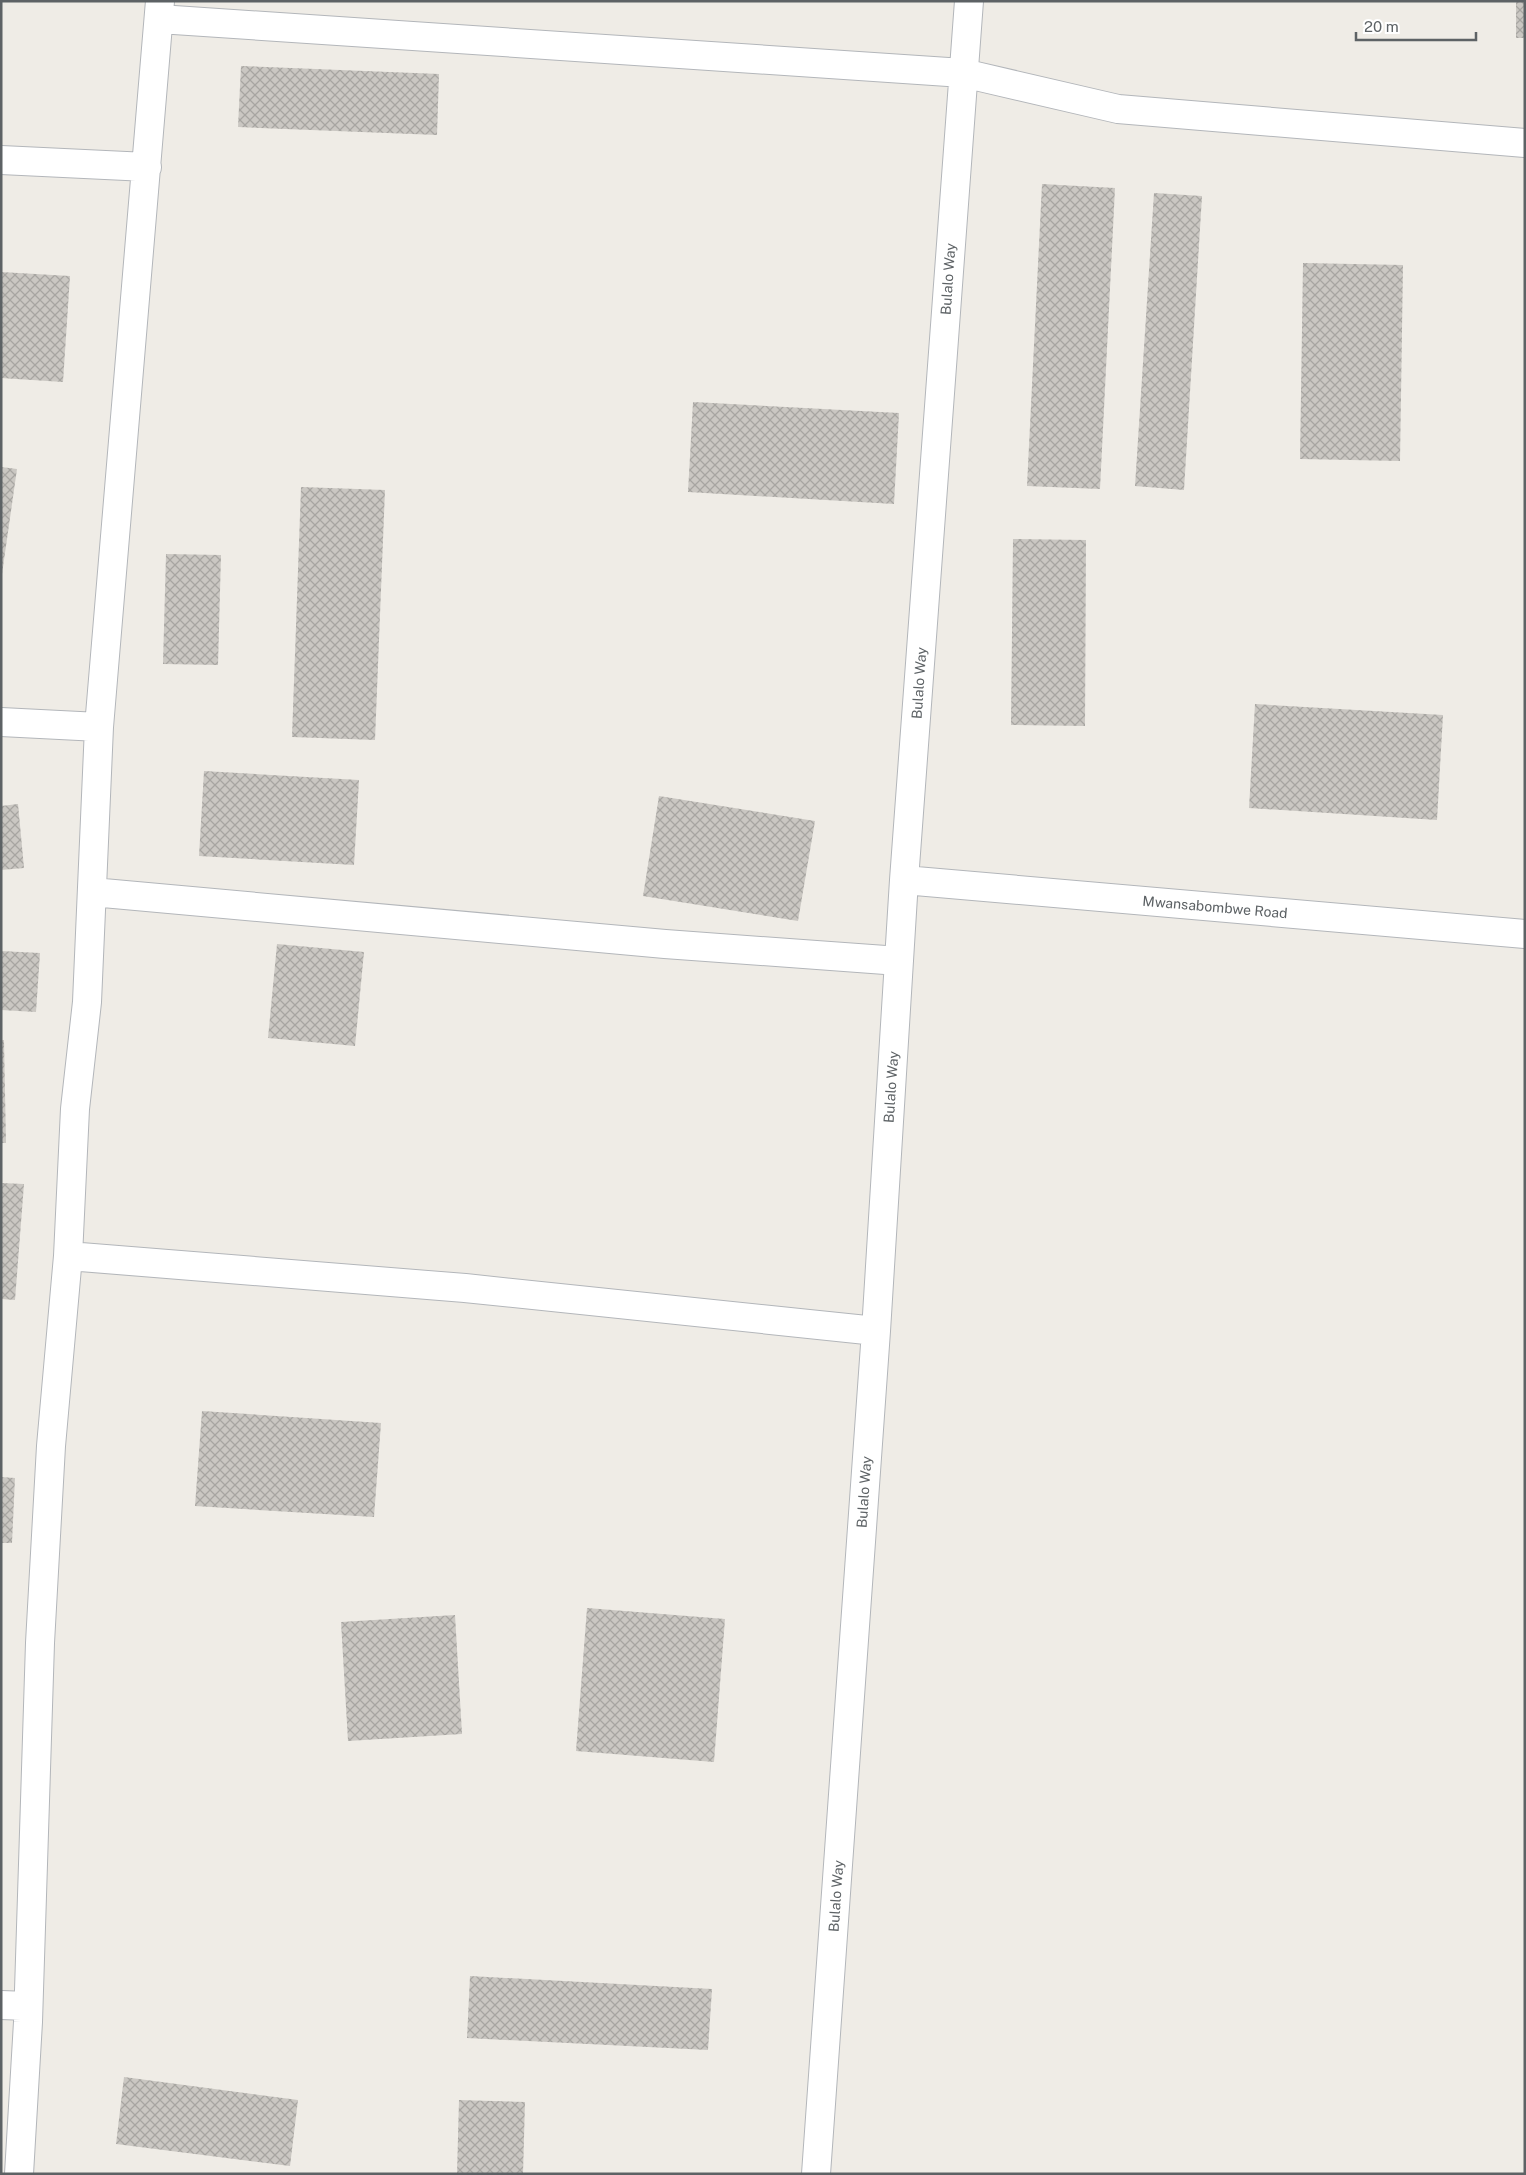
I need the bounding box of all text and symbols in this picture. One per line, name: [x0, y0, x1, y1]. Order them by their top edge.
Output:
scale bar: [1356, 10, 1476, 42]
text: 20 m: [1364, 18, 1399, 35]
street label: Bulalo Way: [938, 242, 959, 316]
street label: Bulalo Way: [909, 646, 930, 720]
street label: Mwansabombwe Road: [1142, 893, 1288, 921]
street label: Bulalo Way: [881, 1050, 902, 1124]
street label: Bulalo Way: [854, 1455, 875, 1529]
street label: Bulalo Way: [826, 1859, 847, 1933]

